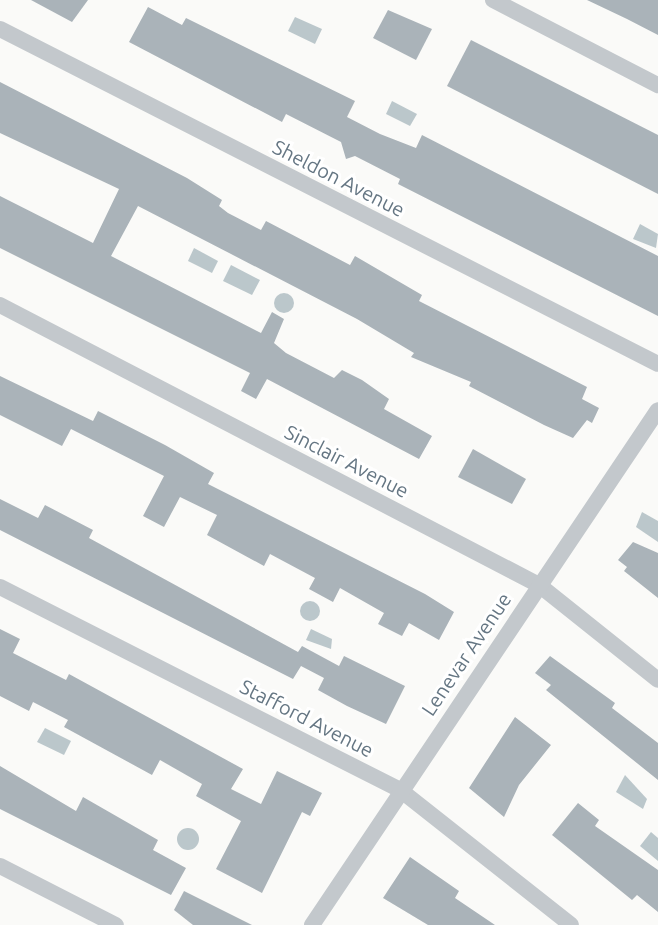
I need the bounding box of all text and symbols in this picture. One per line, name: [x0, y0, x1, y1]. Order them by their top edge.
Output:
street label: Sheldon Avenue: [269, 134, 409, 222]
street label: Sinclair Avenue: [281, 419, 413, 503]
street label: Lenevar Avenue: [416, 588, 516, 720]
street label: Stafford Avenue: [236, 674, 378, 762]

